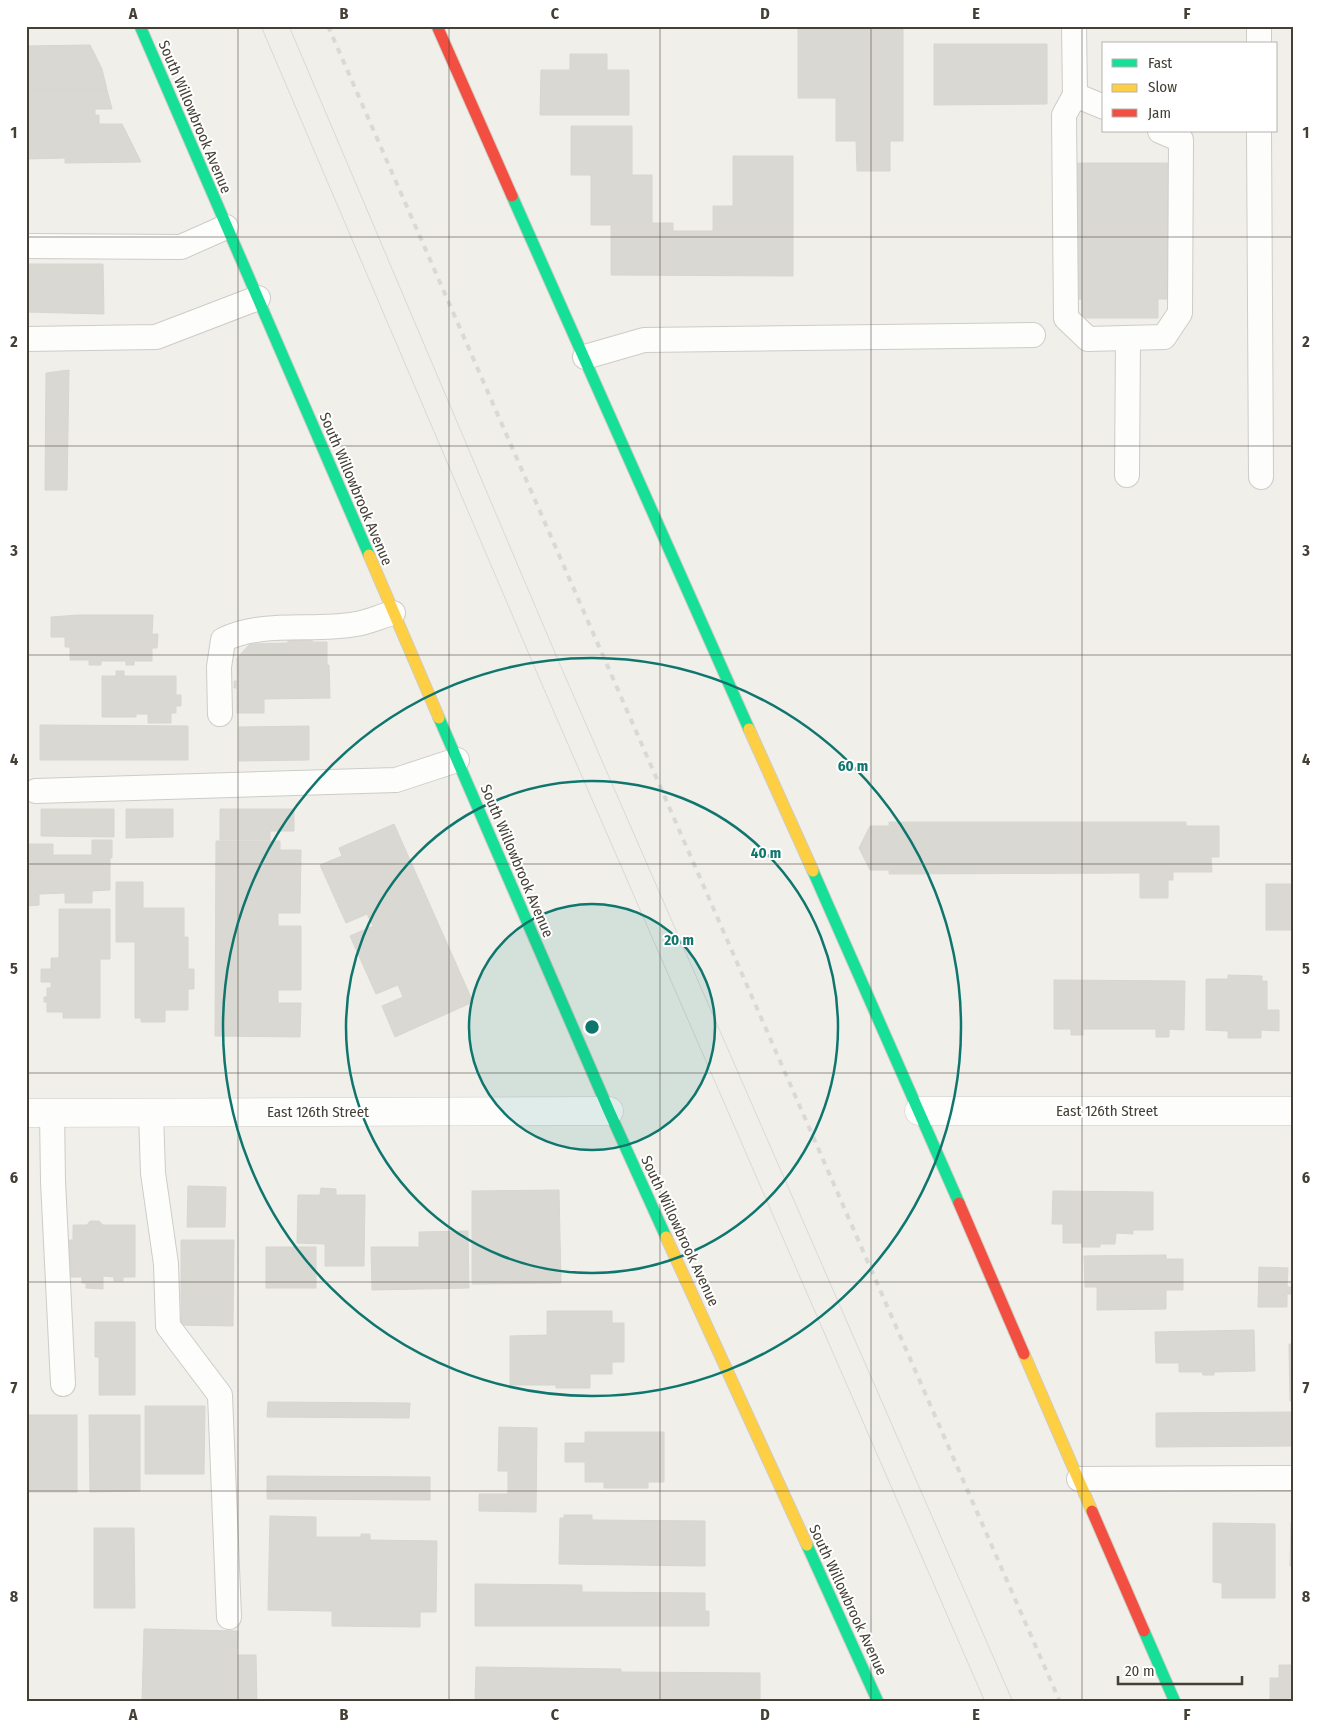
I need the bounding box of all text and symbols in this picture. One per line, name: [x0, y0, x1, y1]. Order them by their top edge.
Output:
text: A: [128, 4, 138, 23]
text: B: [340, 4, 349, 23]
text: C: [551, 4, 560, 23]
text: D: [760, 4, 770, 23]
text: E: [972, 4, 980, 23]
text: F: [1183, 4, 1191, 23]
street label: South Willowbrook Avenue: [155, 38, 235, 196]
legend: [1102, 42, 1278, 132]
text: Fast: [1148, 54, 1172, 72]
text: Slow: [1148, 78, 1177, 96]
text: Jam: [1148, 104, 1171, 122]
text: 1: [11, 123, 17, 142]
text: 1: [1303, 123, 1309, 142]
text: 2: [9, 332, 18, 351]
text: 2: [1301, 332, 1310, 351]
street label: South Willowbrook Avenue: [316, 410, 396, 568]
text: 3: [9, 541, 18, 560]
text: 3: [1301, 541, 1310, 560]
text: 4: [10, 750, 18, 769]
text: 4: [1302, 750, 1310, 769]
text: 60 m: [838, 757, 868, 775]
street label: South Willowbrook Avenue: [477, 782, 557, 940]
text: 40 m: [751, 844, 781, 862]
text: 20 m: [663, 931, 694, 949]
text: 5: [10, 959, 18, 978]
text: 5: [1302, 959, 1310, 978]
centre of rings: [583, 1018, 601, 1036]
street label: East 126th Street: [1056, 1102, 1158, 1120]
street label: East 126th Street: [267, 1103, 369, 1121]
street label: South Willowbrook Avenue: [637, 1153, 723, 1309]
text: 6: [10, 1168, 18, 1187]
text: 6: [1302, 1168, 1310, 1187]
text: 7: [11, 1378, 18, 1397]
text: 7: [1303, 1378, 1310, 1397]
street label: South Willowbrook Avenue: [805, 1522, 891, 1678]
text: 8: [10, 1587, 19, 1606]
text: 8: [1302, 1587, 1311, 1606]
scale bar: [1118, 1653, 1241, 1685]
text: 20 m: [1125, 1662, 1155, 1680]
text: A: [128, 1705, 138, 1724]
text: B: [340, 1705, 349, 1724]
text: C: [551, 1705, 560, 1724]
text: D: [760, 1705, 770, 1724]
text: E: [972, 1705, 980, 1724]
text: F: [1183, 1705, 1191, 1724]

